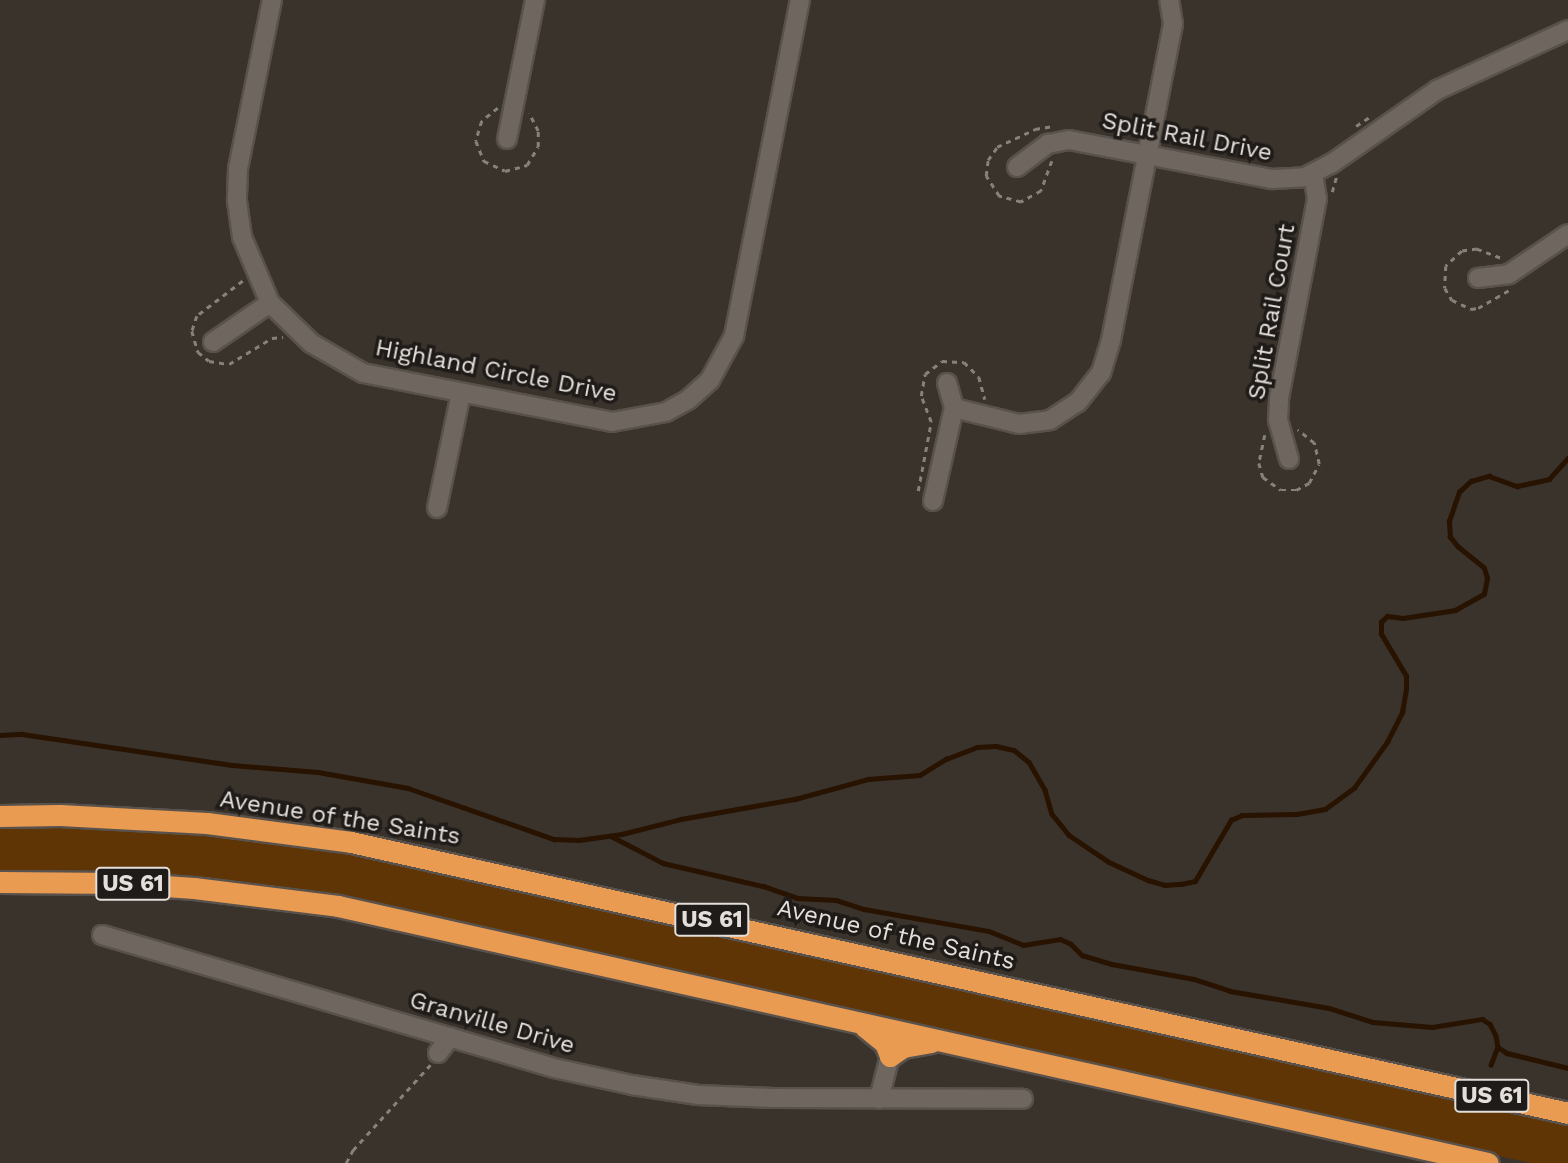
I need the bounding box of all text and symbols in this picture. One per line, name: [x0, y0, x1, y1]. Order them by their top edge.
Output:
street label: Split Rail Drive: [1099, 106, 1275, 168]
street label: Split Rail Court: [1242, 222, 1302, 402]
street label: Highland Circle Drive: [373, 333, 619, 409]
street label: Avenue of the Saints: [217, 785, 463, 851]
road number: US 61: [94, 864, 172, 904]
street label: Avenue of the Saints: [774, 893, 1018, 977]
road number: US 61: [674, 900, 750, 939]
street label: Granville Drive: [406, 986, 578, 1060]
road number: US 61: [1454, 1077, 1530, 1116]

